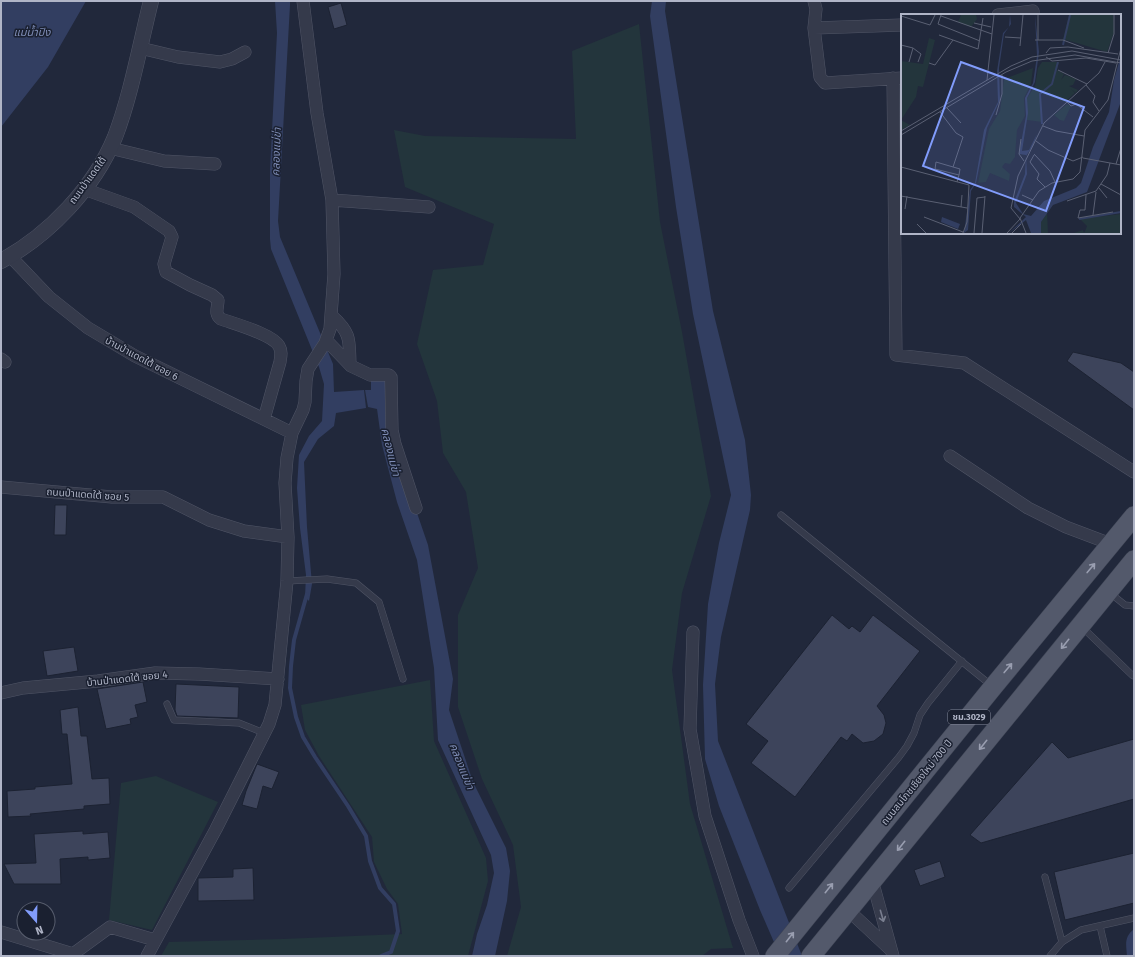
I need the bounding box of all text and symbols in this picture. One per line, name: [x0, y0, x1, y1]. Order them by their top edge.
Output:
inset map: [901, 14, 1121, 234]
water label: แม่น้ำปิง: [14, 24, 51, 39]
water label: คลองแม่ข่า: [269, 127, 284, 177]
street label: ถนนป่าแดดใต้: [67, 155, 109, 207]
street label: บ้านป่าแดดใต้ ซอย 6: [103, 335, 180, 383]
water label: คลองแม่ข่า: [378, 427, 403, 478]
street label: ถนนป่าแดดใต้ ซอย 5: [46, 486, 130, 504]
one-way arrow: [1087, 563, 1096, 573]
one-way arrow: [1061, 639, 1070, 650]
one-way arrow: [1004, 663, 1013, 674]
street label: บ้านป่าแดดใต้ ซอย 4: [86, 669, 169, 689]
road number: ชม.3029: [948, 710, 990, 724]
street label: ถนนสมโภชเชียงใหม่ 700 ปี: [878, 737, 955, 828]
one-way arrow: [978, 740, 987, 750]
water label: คลองแม่ข่า: [446, 741, 477, 792]
one-way arrow: [896, 840, 905, 851]
one-way arrow: [824, 883, 833, 894]
north arrow: [16, 901, 56, 941]
one-way arrow: [879, 909, 886, 922]
text: N: [34, 923, 45, 937]
one-way arrow: [785, 932, 794, 943]

